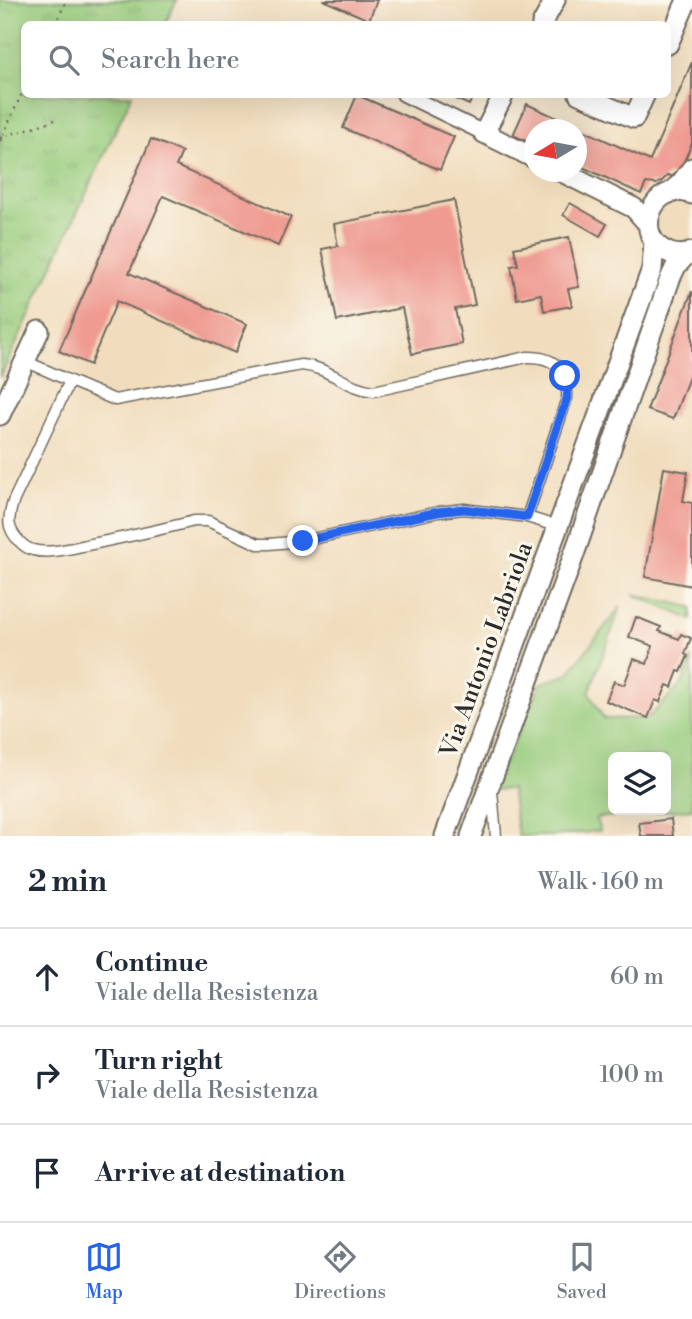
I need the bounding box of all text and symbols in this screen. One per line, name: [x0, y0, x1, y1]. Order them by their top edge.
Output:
search box: [21, 21, 671, 98]
icon: search: [45, 41, 83, 79]
text: Search here: [101, 44, 240, 76]
north arrow: [524, 119, 587, 182]
route start: [549, 360, 580, 391]
route end: [287, 525, 318, 556]
street label: Via Antonio Labriola: [434, 537, 540, 763]
map controls: [608, 752, 671, 815]
button: layers: [608, 752, 671, 815]
text: 2 min: [28, 863, 107, 901]
text: Walk · 160 m: [538, 868, 664, 896]
text: Continue: [95, 947, 208, 979]
icon: ahead: [28, 958, 66, 996]
text: 60 m: [610, 963, 664, 991]
text: Viale della Resistenza: [95, 979, 318, 1007]
text: Turn right: [95, 1045, 223, 1077]
icon: right: [28, 1056, 66, 1094]
text: 100 m: [599, 1061, 664, 1089]
text: Viale della Resistenza: [95, 1077, 318, 1105]
icon: arrive: [28, 1154, 66, 1192]
text: Arrive at destination: [95, 1157, 345, 1189]
tab: Map: [85, 1238, 123, 1304]
tab: Directions: [294, 1238, 386, 1304]
tab: Saved: [557, 1238, 607, 1304]

